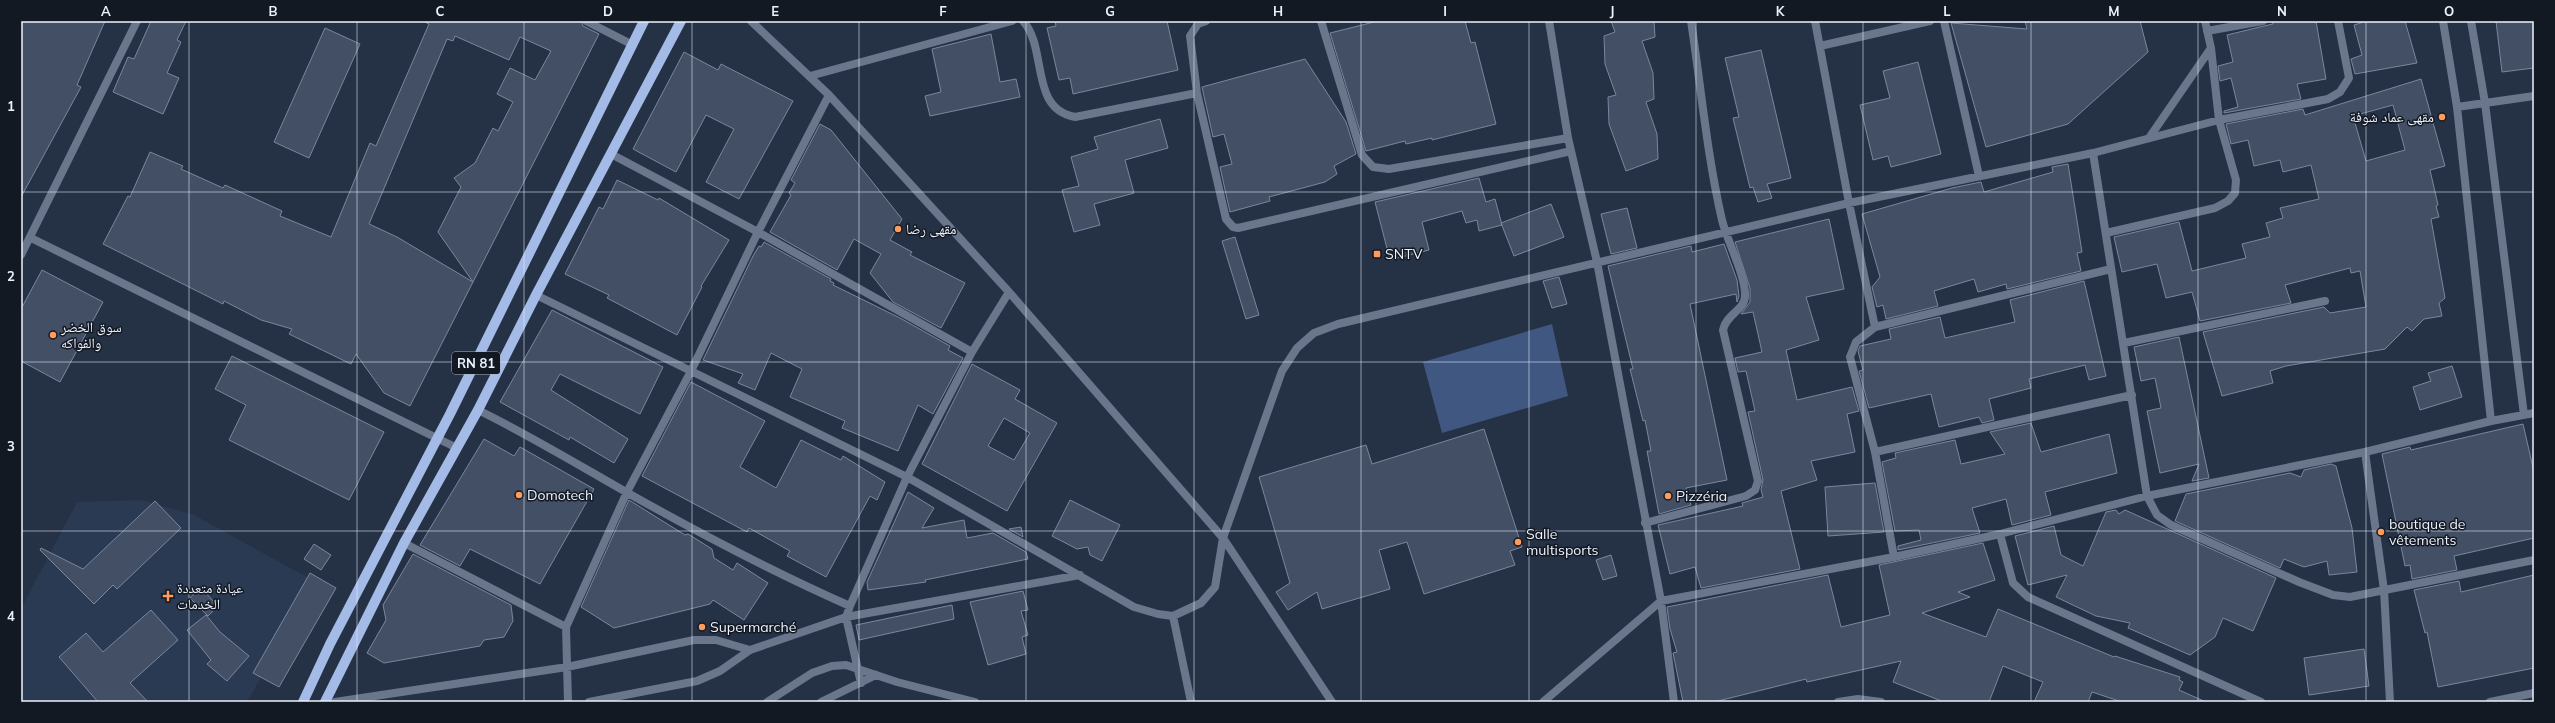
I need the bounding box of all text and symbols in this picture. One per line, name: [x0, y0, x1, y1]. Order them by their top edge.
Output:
text: A: [101, 3, 111, 19]
text: B: [269, 3, 278, 19]
text: C: [436, 3, 445, 19]
text: D: [603, 3, 613, 19]
text: E: [771, 3, 779, 19]
text: F: [939, 3, 947, 19]
text: G: [1105, 3, 1115, 19]
text: H: [1273, 3, 1283, 19]
text: I: [1443, 3, 1447, 19]
text: J: [1610, 3, 1614, 19]
text: K: [1776, 3, 1786, 19]
text: L: [1943, 3, 1951, 19]
text: M: [2108, 3, 2120, 19]
text: N: [2277, 3, 2287, 19]
text: O: [2444, 3, 2454, 19]
text: 1: [7, 98, 15, 114]
place label: مقهى عماد شوفة: [2350, 108, 2434, 126]
marker: مقهى عماد شوفة: [2437, 112, 2447, 122]
place label: مقهى رضا: [906, 220, 956, 238]
marker: مقهى رضا: [893, 224, 903, 234]
place label: SNTV: [1385, 245, 1423, 263]
marker: SNTV: [1372, 249, 1382, 259]
text: 2: [7, 268, 15, 284]
place label: سوق الخضر والفواكه: [60, 318, 122, 352]
marker: سوق الخضر والفواكه: [48, 330, 58, 340]
road number: RN 81: [452, 352, 500, 374]
text: 3: [7, 438, 15, 454]
place label: Domotech: [527, 486, 593, 504]
place label: Pizzéria: [1676, 487, 1727, 505]
marker: Domotech: [514, 490, 524, 500]
marker: Pizzéria: [1663, 491, 1673, 501]
place label: boutique de vêtements: [2389, 515, 2465, 549]
place label: Salle multisports: [1526, 525, 1599, 559]
marker: boutique de vêtements: [2376, 527, 2386, 537]
marker: Salle multisports: [1513, 537, 1523, 547]
place label: عيادة متعددة الخدمات: [177, 579, 243, 613]
marker: عيادة متعددة الخدمات: [162, 590, 174, 602]
text: 4: [7, 608, 15, 624]
place label: Supermarché: [710, 618, 796, 636]
marker: Supermarché: [697, 622, 707, 632]

